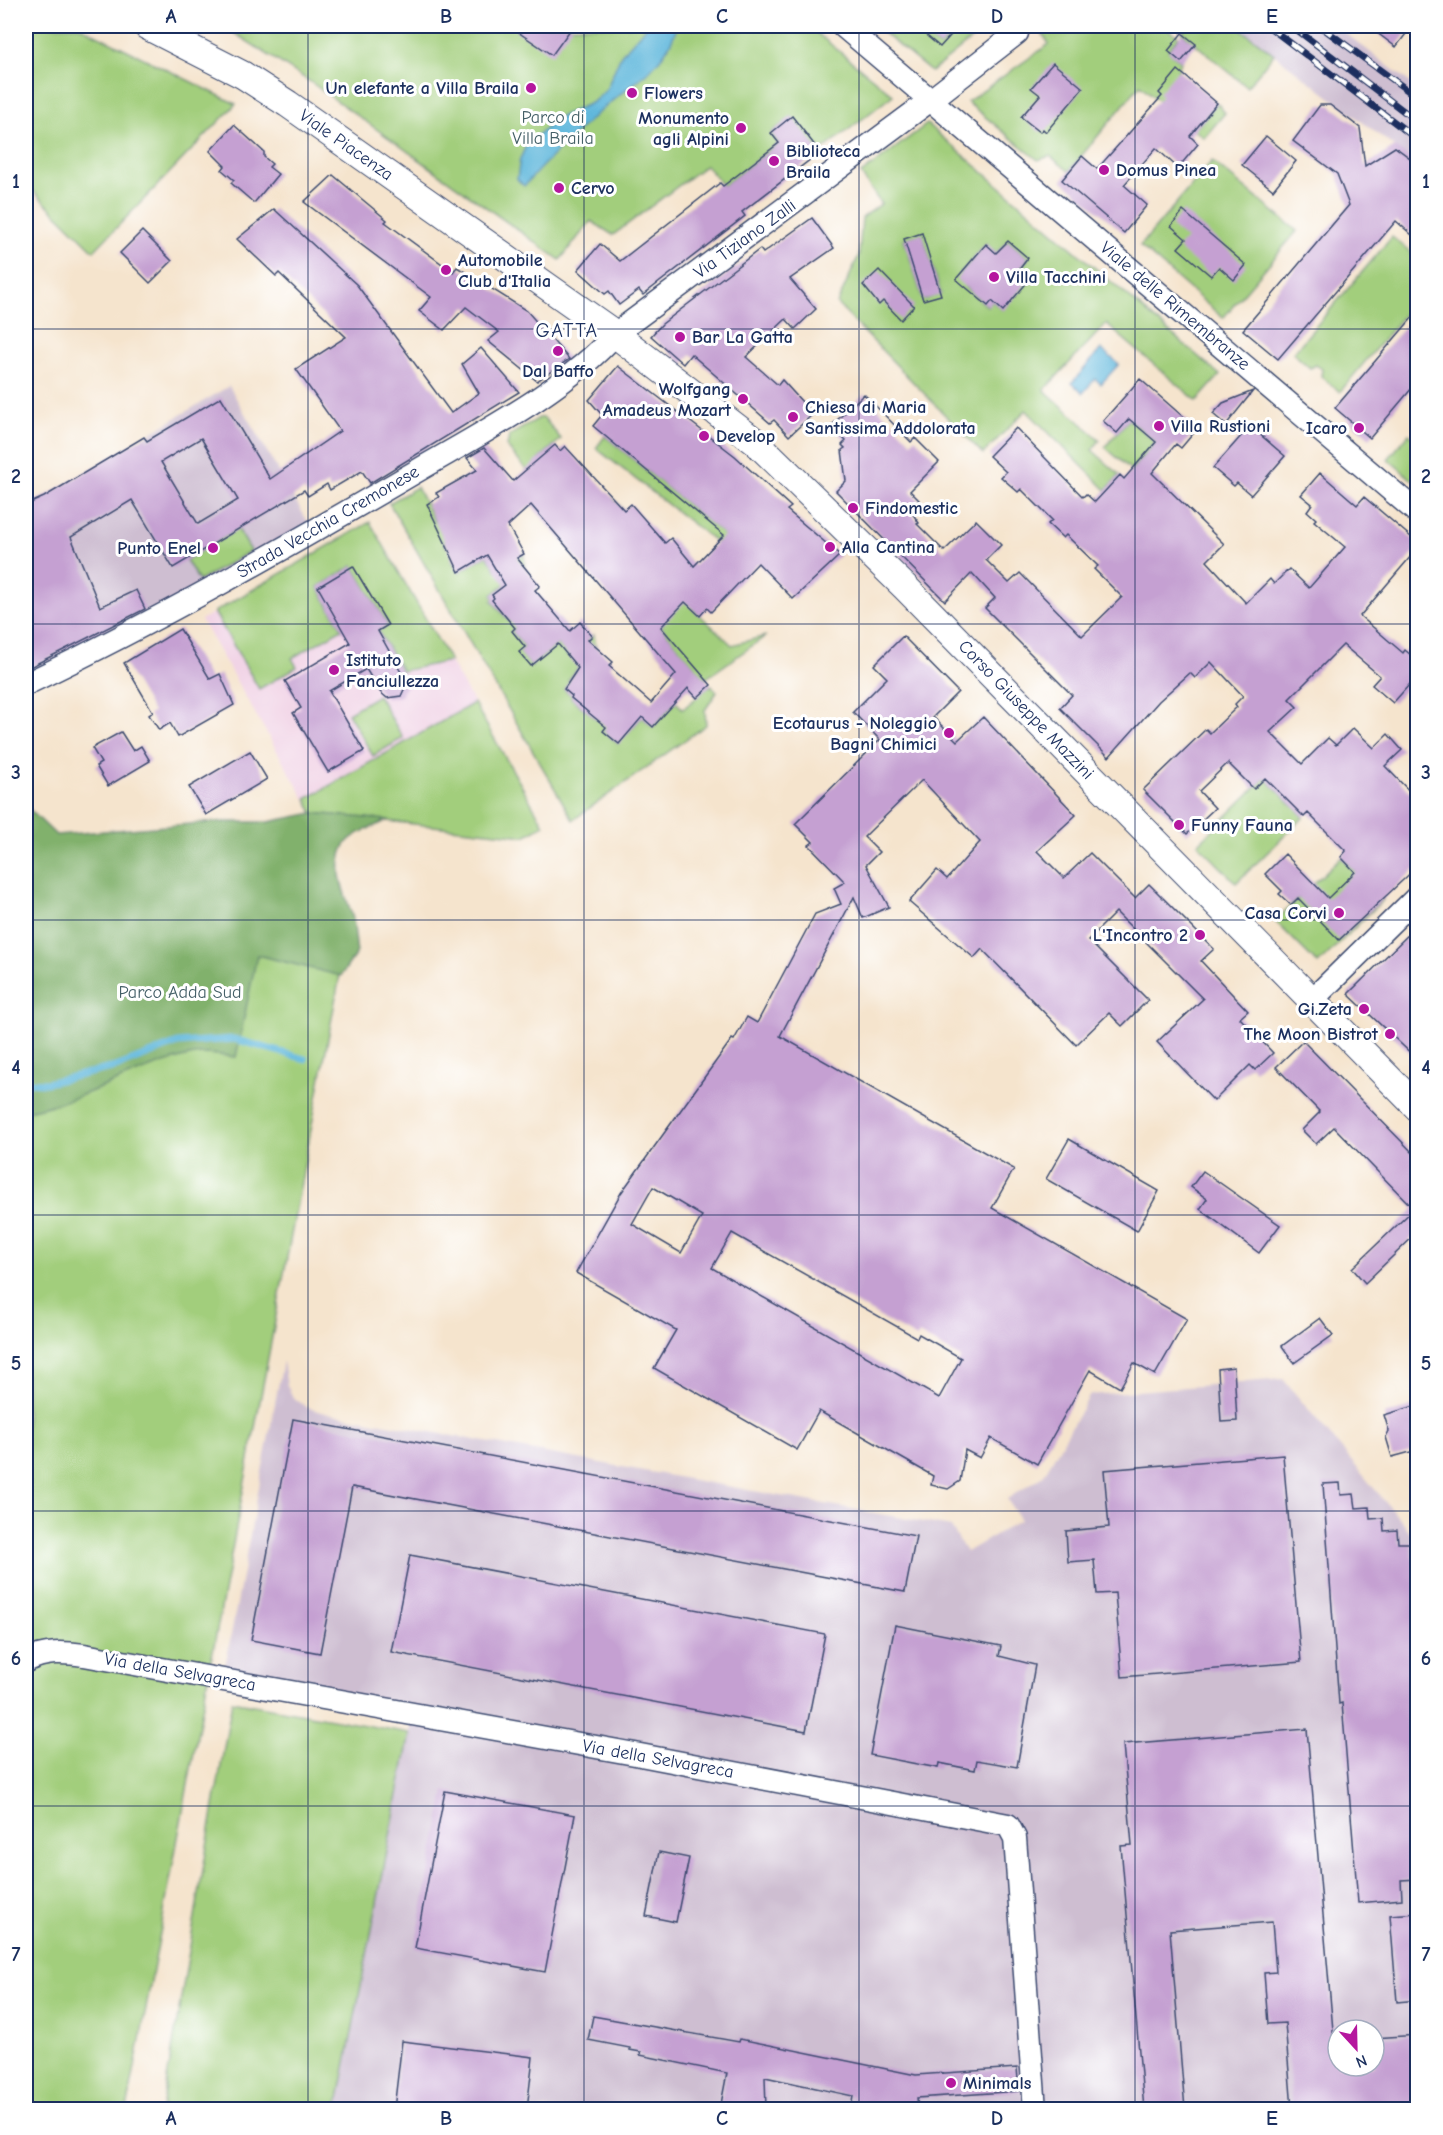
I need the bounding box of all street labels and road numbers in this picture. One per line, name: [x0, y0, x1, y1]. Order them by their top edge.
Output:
street label: Viale Piacenza: [295, 105, 397, 185]
street label: Via Tiziano Zalli: [690, 195, 800, 283]
street label: Viale delle Rimembranze: [1096, 237, 1254, 375]
street label: Strada Vecchia Cremonese: [233, 461, 423, 583]
street label: Corso Giuseppe Mazzini: [954, 636, 1098, 784]
street label: Via della Selvagreca: [103, 1648, 257, 1696]
street label: Via della Selvagreca: [581, 1735, 735, 1783]

